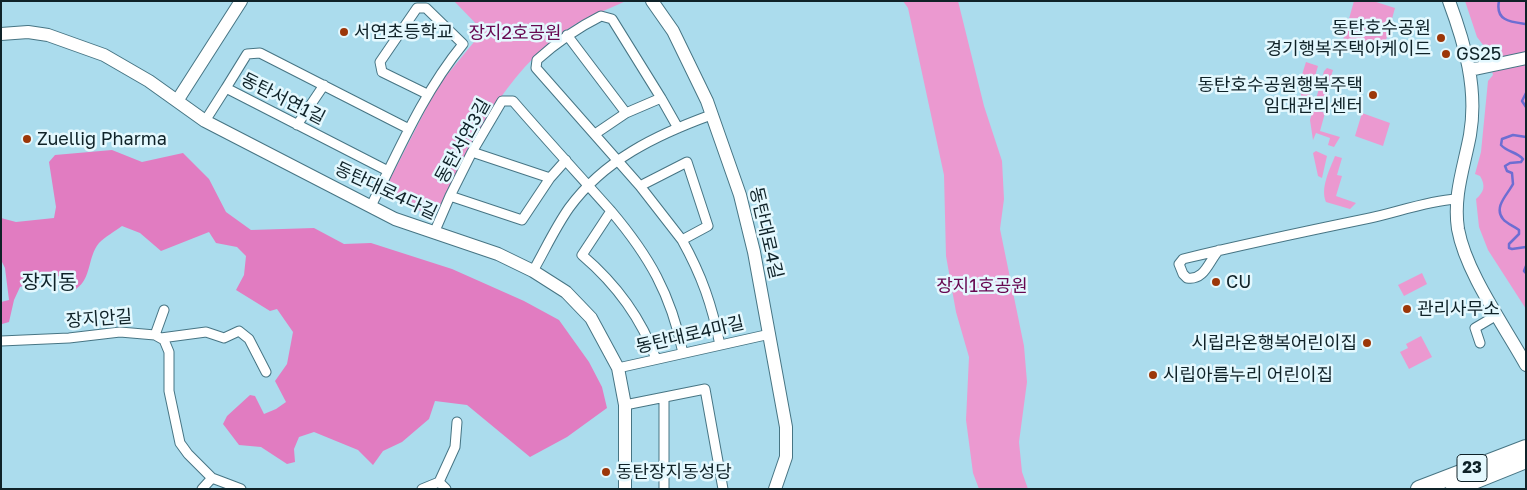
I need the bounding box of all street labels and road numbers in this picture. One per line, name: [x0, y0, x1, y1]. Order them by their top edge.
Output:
street label: 동탄서연1길: [237, 69, 329, 129]
street label: 동탄서연3길: [431, 95, 495, 187]
street label: 동탄대로4다길: [331, 158, 441, 224]
street label: 동탄대로4길: [745, 185, 787, 281]
street label: 장지안길: [65, 306, 133, 332]
street label: 동탄대로4마길: [634, 312, 746, 358]
road number: 23: [1457, 454, 1487, 482]

